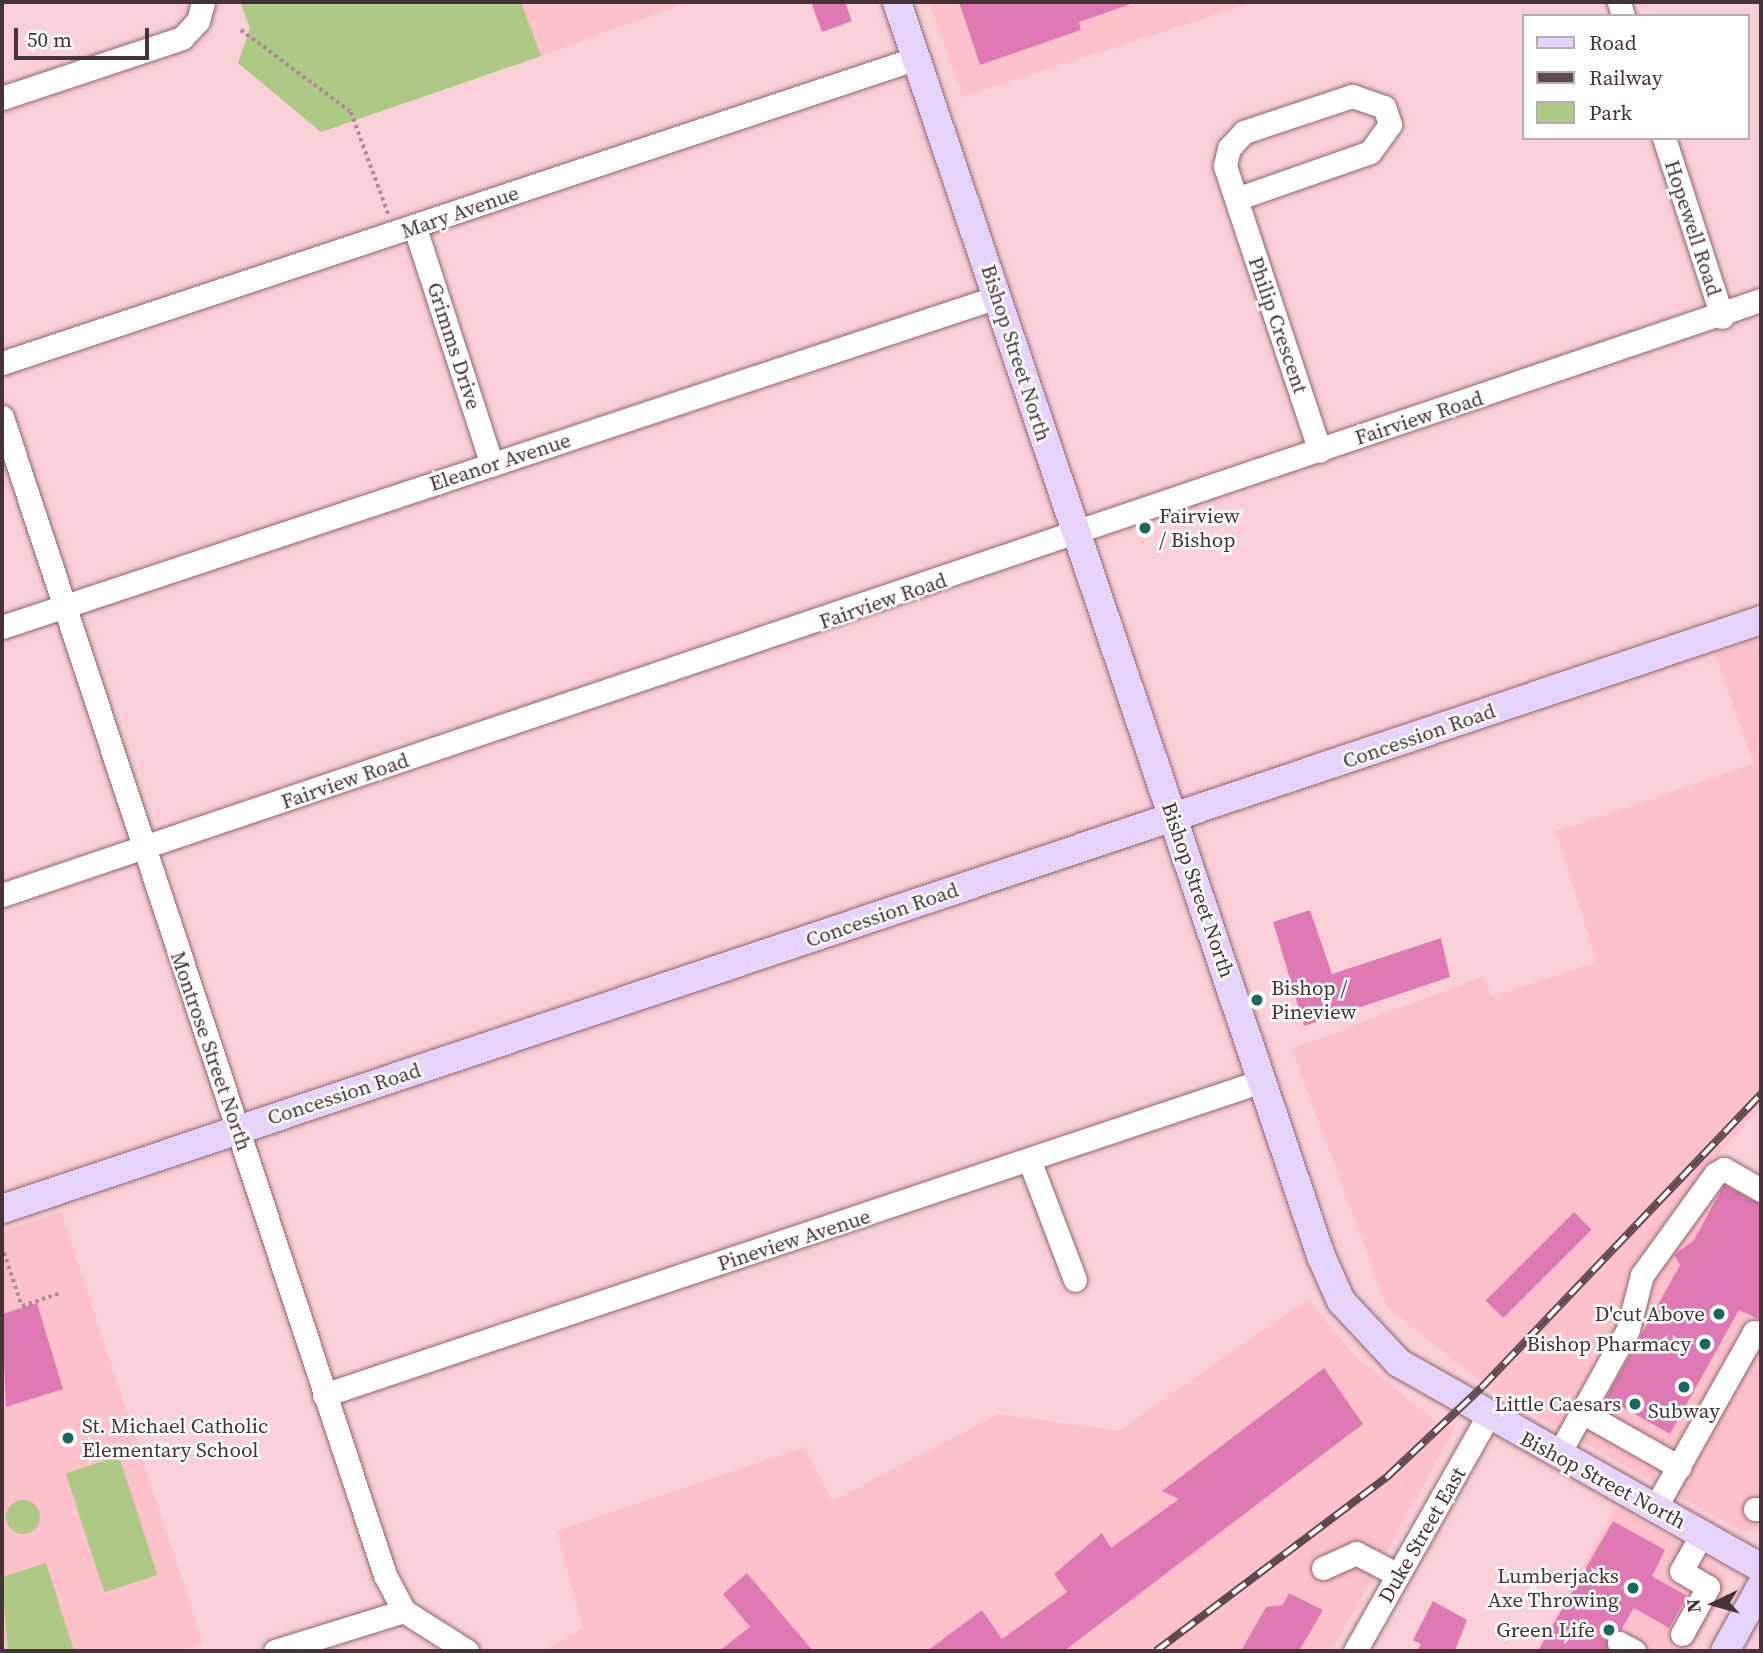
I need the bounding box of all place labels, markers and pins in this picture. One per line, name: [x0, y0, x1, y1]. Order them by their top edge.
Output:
place label: Fairview / Bishop: [1159, 503, 1240, 553]
marker: Fairview / Bishop: [1137, 520, 1153, 536]
place label: Bishop / Pineview: [1271, 975, 1356, 1025]
marker: Bishop / Pineview: [1249, 992, 1265, 1008]
place label: D'cut Above: [1594, 1301, 1705, 1327]
marker: D'cut Above: [1711, 1306, 1727, 1322]
place label: Bishop Pharmacy: [1526, 1331, 1691, 1357]
marker: Bishop Pharmacy: [1697, 1336, 1713, 1352]
marker: Subway: [1676, 1379, 1692, 1395]
place label: Little Caesars: [1494, 1391, 1621, 1417]
marker: Little Caesars: [1627, 1396, 1643, 1412]
place label: Subway: [1648, 1398, 1720, 1424]
place label: St. Michael Catholic Elementary School: [82, 1413, 268, 1463]
marker: St. Michael Catholic Elementary School: [60, 1430, 76, 1446]
place label: Lumberjacks Axe Throwing: [1487, 1563, 1619, 1613]
marker: Lumberjacks Axe Throwing: [1625, 1580, 1641, 1596]
place label: Green Life: [1496, 1617, 1595, 1643]
marker: Green Life: [1601, 1622, 1617, 1638]

